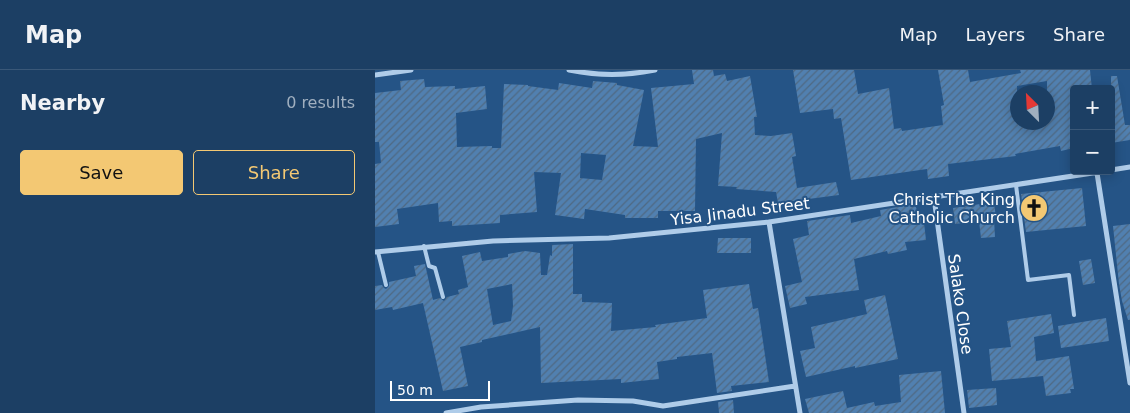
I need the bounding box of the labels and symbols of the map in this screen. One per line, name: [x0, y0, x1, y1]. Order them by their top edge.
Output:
north arrow: [1010, 85, 1055, 130]
place label: Christ The King Catholic Church: [888, 190, 1015, 227]
church icon: Christ The King Catholic Church: [1019, 193, 1049, 223]
street label: Yisa Jinadu Street: [668, 194, 811, 230]
street label: Salako Close: [944, 253, 977, 356]
scale bar: [390, 378, 490, 401]

